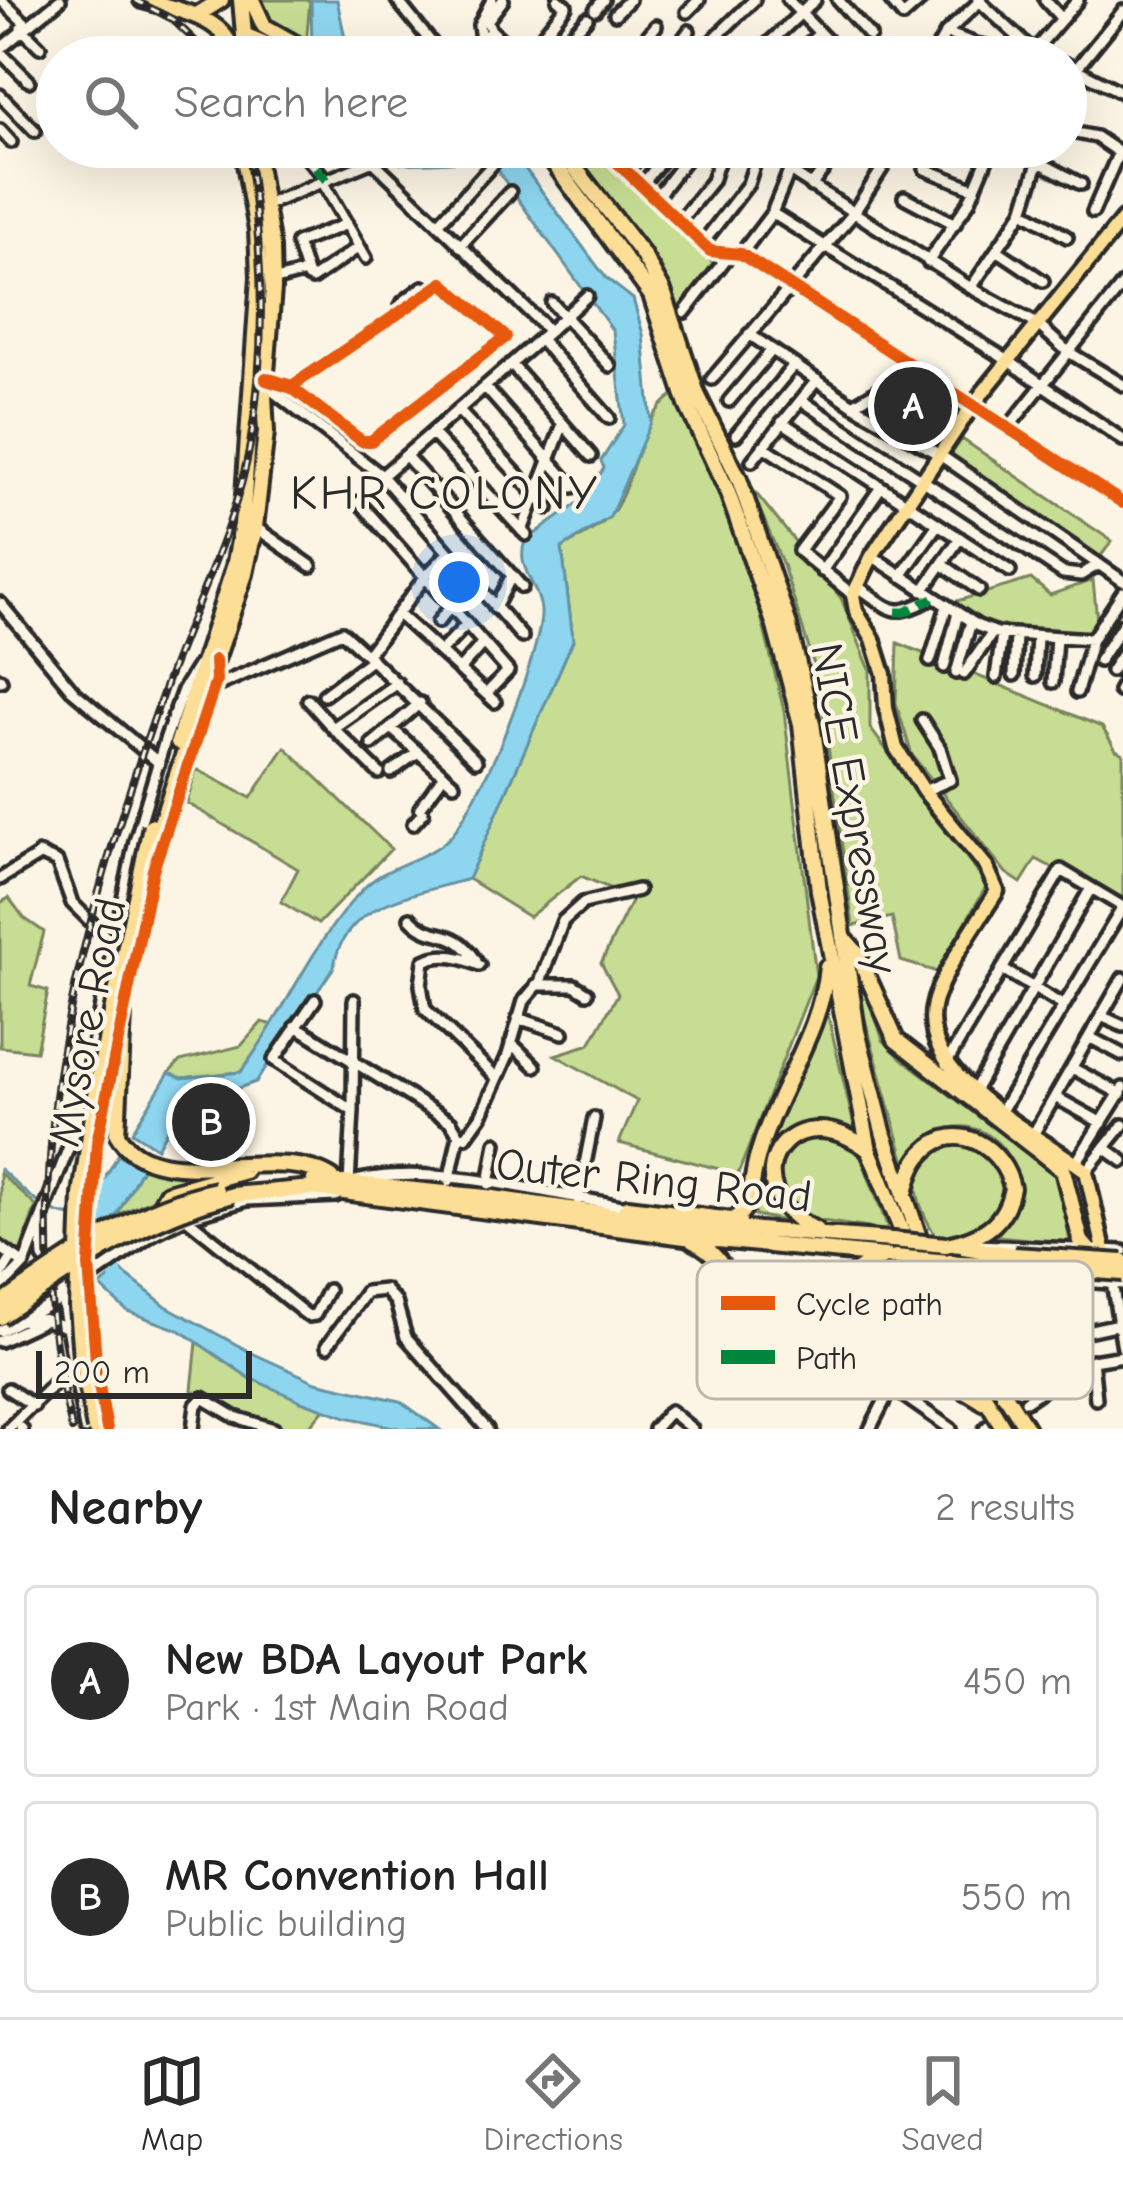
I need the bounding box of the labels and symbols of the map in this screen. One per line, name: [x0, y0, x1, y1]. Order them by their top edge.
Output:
pin: A: [874, 361, 952, 451]
district label: KHR COLONY: [290, 466, 600, 521]
your location: [429, 552, 489, 612]
street label: NICE Expressway: [800, 639, 910, 978]
street label: Mysore Road: [37, 894, 137, 1151]
pin: B: [172, 1077, 250, 1167]
street label: Outer Ring Road: [494, 1138, 814, 1222]
legend: [697, 1261, 1093, 1399]
text: Cycle path: [796, 1285, 943, 1323]
text: Path: [796, 1339, 857, 1377]
scale bar: [36, 1345, 252, 1398]

